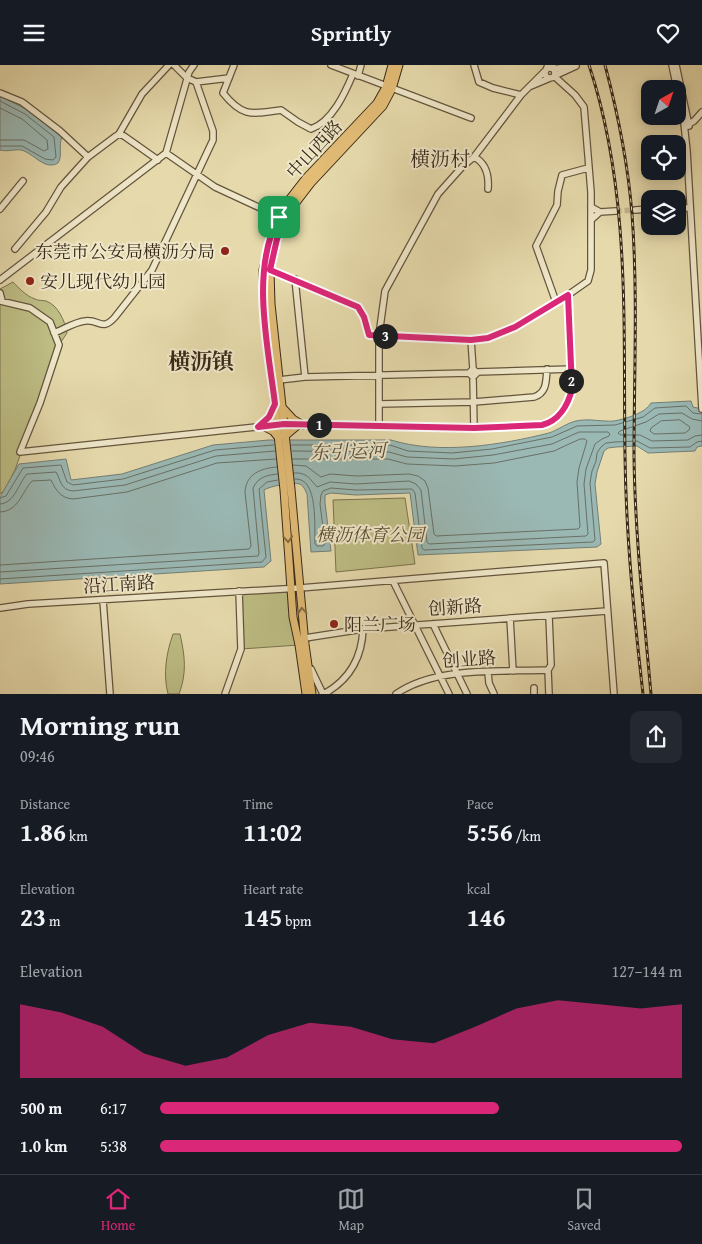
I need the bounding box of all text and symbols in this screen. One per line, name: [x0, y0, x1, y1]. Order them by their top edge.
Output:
text: Sprintly: [311, 17, 391, 49]
icon: menu: [20, 19, 48, 47]
icon: heart: [654, 19, 682, 47]
north arrow: [641, 80, 686, 125]
map controls: [641, 80, 686, 235]
street label: 中山西路: [280, 113, 348, 185]
button: locate: [641, 135, 686, 180]
district label: 横沥村: [410, 144, 470, 173]
button: layers: [641, 190, 686, 235]
pin: [258, 196, 300, 238]
icon: arrive: [265, 203, 293, 231]
place label: 东莞市公安局横沥分局: [35, 238, 215, 265]
marker: 东莞市公安局横沥分局: [219, 245, 231, 257]
place label: 安儿现代幼儿园: [40, 268, 166, 295]
marker: 安儿现代幼儿园: [24, 275, 36, 287]
pin: 3: [372, 323, 398, 349]
text: 3: [382, 326, 389, 346]
district label: 横沥镇: [168, 345, 234, 377]
pin: 2: [558, 369, 584, 393]
text: 2: [568, 371, 575, 391]
pin: 1: [306, 413, 332, 437]
text: 1: [316, 415, 323, 435]
water label: 东引运河: [310, 436, 389, 466]
park label: 横沥体育公园: [316, 521, 427, 548]
one-way arrow: [282, 535, 293, 543]
street label: 沿江南路: [82, 569, 156, 599]
street label: 创新路: [427, 592, 483, 622]
one-way arrow: [297, 607, 308, 615]
place label: 阳兰广场: [344, 611, 416, 638]
marker: 阳兰广场: [328, 618, 340, 630]
street label: 创业路: [441, 644, 497, 674]
text: Morning run: [20, 704, 180, 745]
button: share: [630, 711, 682, 763]
text: 09:46: [20, 744, 55, 768]
text: Distance: [20, 794, 70, 814]
text: Time: [243, 794, 273, 814]
text: Pace: [467, 794, 494, 814]
text: 1.86: [20, 814, 66, 850]
text: 11:02: [243, 814, 302, 850]
text: 5:56: [467, 814, 513, 850]
text: km: [66, 826, 88, 846]
text: /km: [513, 826, 541, 846]
text: Elevation: [20, 879, 75, 899]
text: Heart rate: [243, 879, 303, 899]
text: kcal: [467, 879, 491, 899]
text: 23: [20, 899, 46, 935]
text: 145: [243, 899, 282, 935]
text: 146: [467, 899, 506, 935]
text: m: [46, 911, 60, 931]
text: bpm: [282, 911, 312, 931]
text: Elevation: [20, 959, 83, 983]
text: 127–144 m: [612, 959, 682, 983]
text: 500 m: [20, 1096, 62, 1120]
text: 6:17: [100, 1096, 127, 1120]
text: 1.0 km: [20, 1134, 67, 1158]
text: 5:38: [100, 1134, 127, 1158]
tab: Home: [101, 1185, 135, 1235]
tab: Map: [337, 1185, 365, 1235]
tab: Saved: [567, 1185, 601, 1235]

